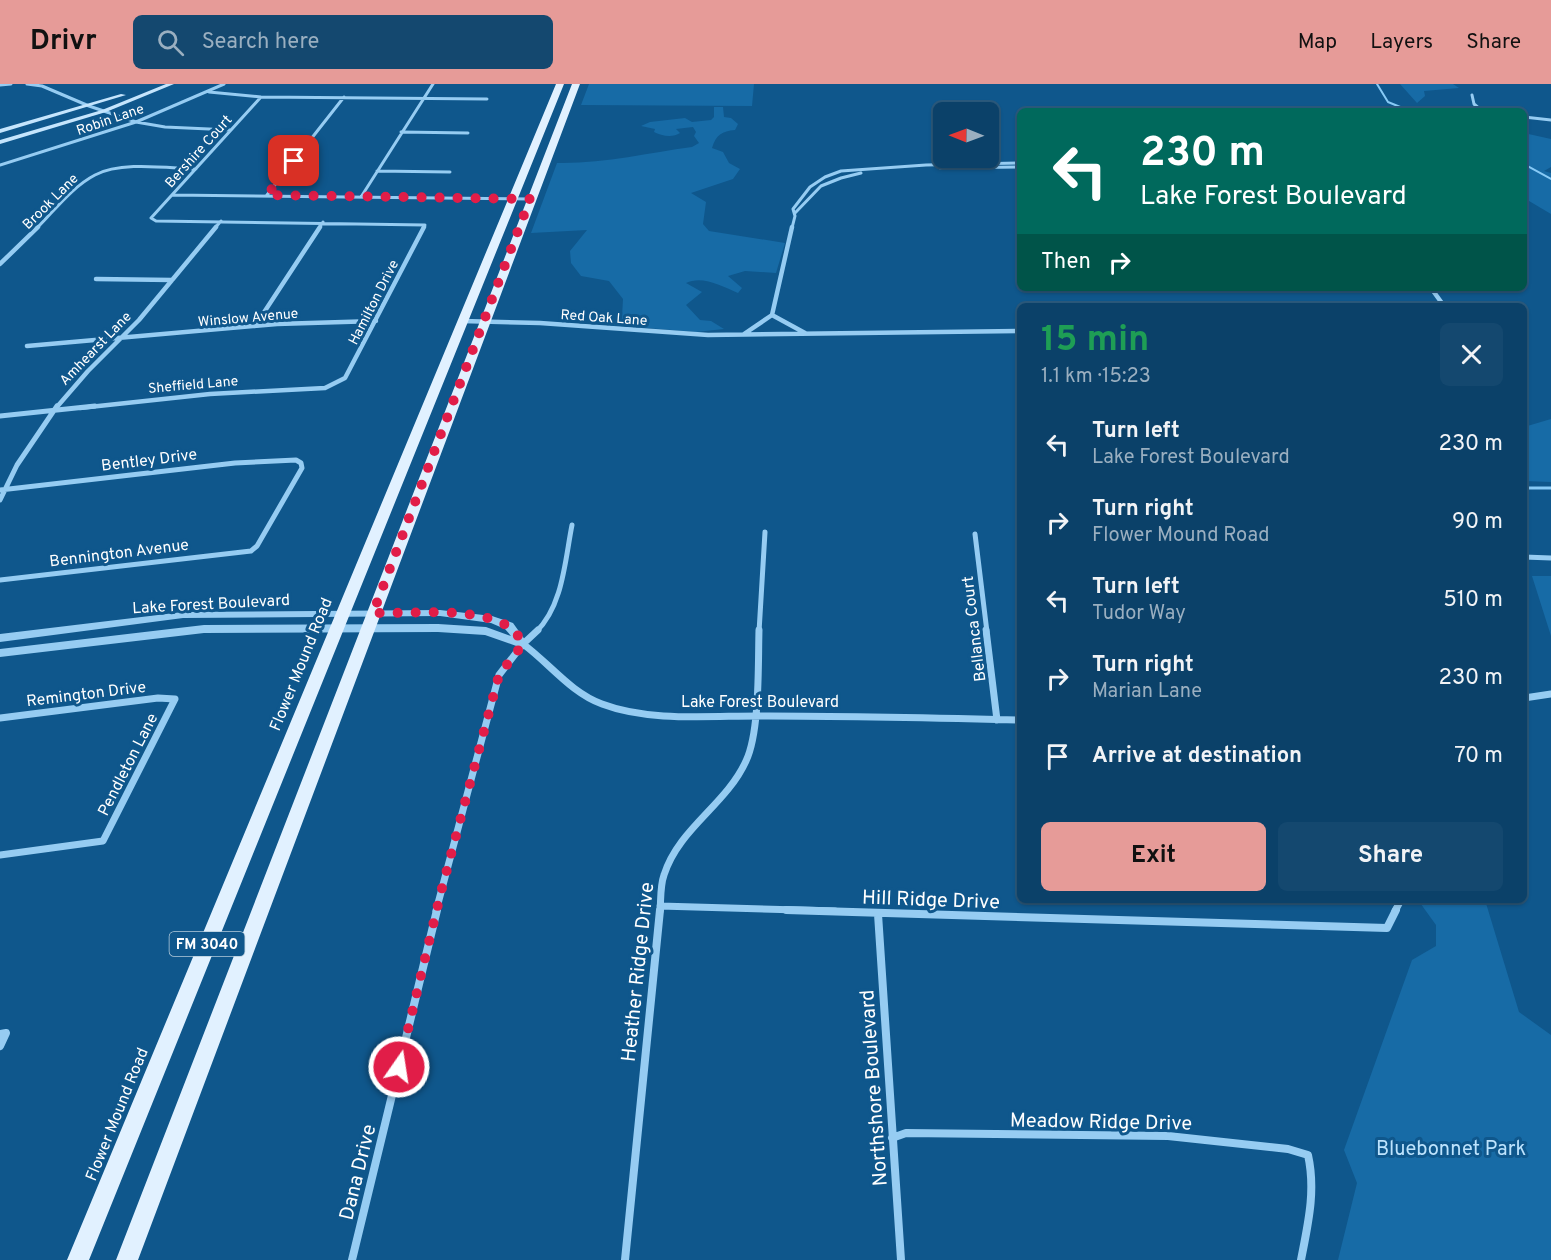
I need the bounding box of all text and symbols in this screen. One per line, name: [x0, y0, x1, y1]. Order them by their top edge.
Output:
search box: [133, 15, 553, 69]
text: Drivr: [30, 24, 97, 60]
icon: search: [154, 26, 187, 59]
text: Search here: [202, 29, 319, 56]
text: Map: [1298, 29, 1337, 56]
text: Layers: [1370, 29, 1433, 56]
text: Share: [1466, 29, 1521, 56]
street label: Robin Lane: [74, 101, 147, 140]
north arrow: [933, 102, 999, 168]
map controls: [933, 102, 999, 168]
street label: Bershire Court: [162, 112, 236, 192]
text: 230 m: [1140, 128, 1265, 181]
icon: left: [1041, 132, 1119, 210]
pin: [268, 135, 319, 186]
icon: arrive: [277, 144, 310, 177]
street label: Brook Lane: [20, 171, 82, 233]
text: Lake Forest Boulevard: [1140, 180, 1407, 214]
icon: right: [1103, 246, 1136, 279]
text: Then: [1041, 249, 1091, 276]
street label: Hamilton Drive: [346, 257, 403, 348]
street label: Winslow Avenue: [197, 306, 299, 331]
street label: Red Oak Lane: [560, 307, 648, 330]
street label: Amhearst Lane: [57, 309, 135, 389]
text: 15 min: [1041, 318, 1149, 364]
button: close: [1440, 323, 1503, 386]
text: 1.1 km · 15:23: [1041, 364, 1151, 390]
street label: Sheffield Lane: [147, 373, 239, 398]
text: Turn left: [1092, 418, 1180, 445]
icon: left: [1041, 428, 1074, 461]
text: 230 m: [1439, 431, 1503, 458]
street label: Bentley Drive: [100, 445, 198, 477]
text: Lake Forest Boulevard: [1092, 445, 1290, 471]
text: Turn right: [1092, 496, 1194, 523]
icon: right: [1041, 506, 1074, 539]
text: 90 m: [1452, 509, 1503, 536]
text: Flower Mound Road: [1092, 523, 1269, 549]
street label: Bennington Avenue: [48, 536, 190, 572]
text: Turn left: [1092, 574, 1180, 601]
street label: Bellanca Court: [959, 575, 991, 683]
icon: left: [1041, 584, 1074, 617]
text: 510 m: [1443, 587, 1503, 614]
street label: Lake Forest Boulevard: [132, 591, 291, 619]
street label: Flower Mound Road: [266, 595, 338, 734]
text: Tudor Way: [1092, 601, 1186, 627]
text: Turn right: [1092, 652, 1194, 679]
icon: right: [1041, 662, 1074, 695]
text: 230 m: [1439, 665, 1503, 692]
street label: Remington Drive: [25, 678, 147, 712]
text: Marian Lane: [1092, 679, 1202, 705]
street label: Lake Forest Boulevard: [681, 693, 839, 713]
street label: Pendleton Lane: [94, 710, 163, 820]
icon: arrive: [1041, 740, 1074, 773]
text: Arrive at destination: [1092, 743, 1302, 770]
text: 70 m: [1454, 743, 1503, 770]
button: Exit: [1041, 822, 1266, 891]
button: Share: [1278, 822, 1503, 891]
street label: Heather Ridge Drive: [617, 881, 661, 1063]
street label: Hill Ridge Drive: [862, 886, 1000, 916]
road number: FM 3040: [170, 932, 244, 956]
street label: Northshore Boulevard: [855, 989, 895, 1187]
position arrow: [367, 1035, 431, 1099]
street label: Flower Mound Road: [82, 1045, 154, 1184]
street label: Meadow Ridge Drive: [1010, 1108, 1192, 1138]
street label: Dana Drive: [334, 1122, 383, 1223]
park label: Bluebonnet Park: [1376, 1137, 1526, 1163]

